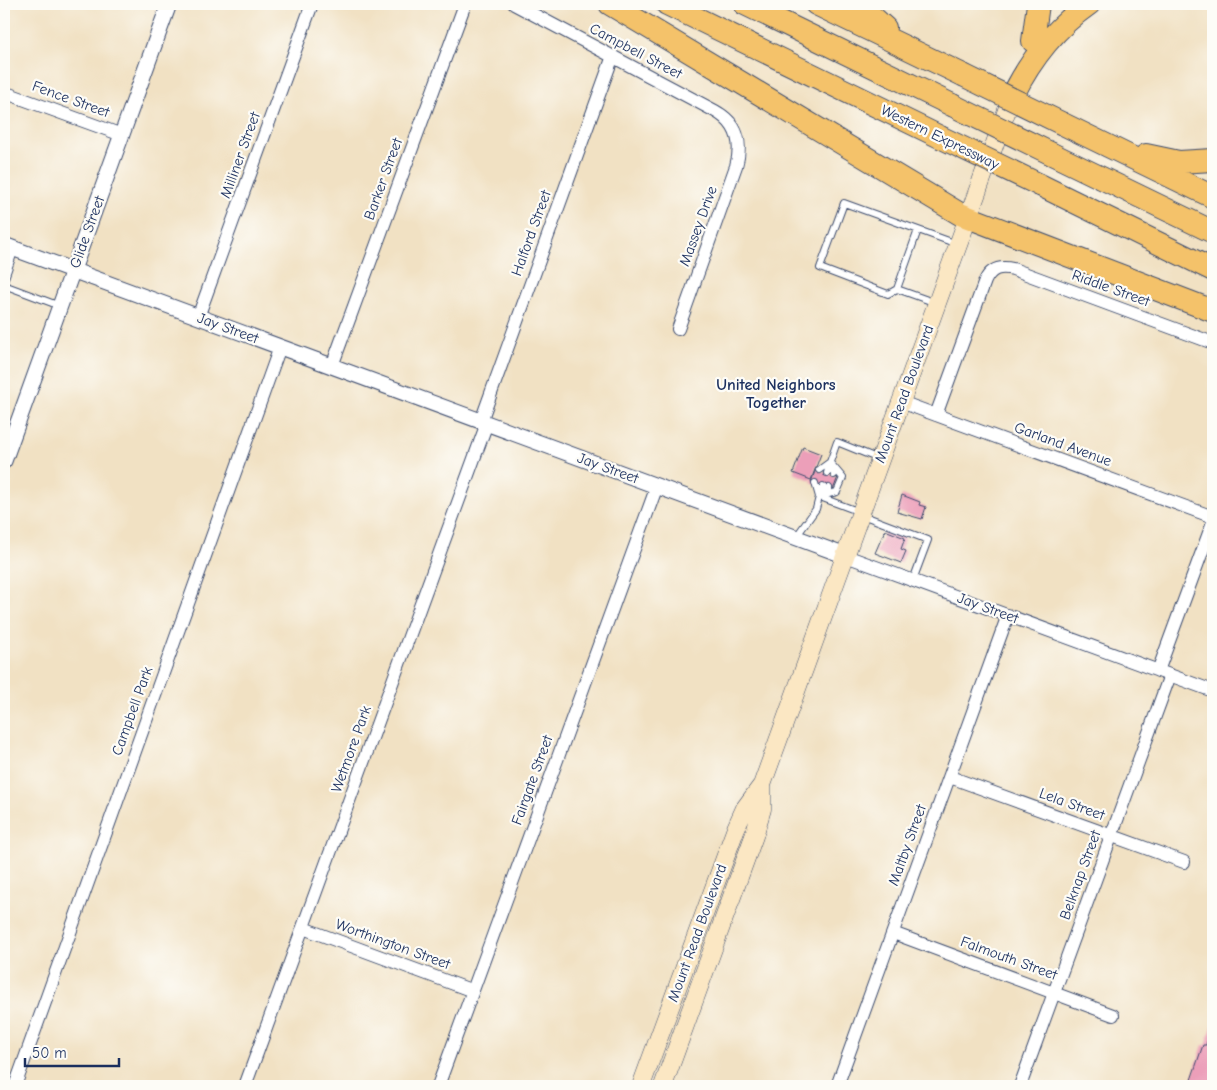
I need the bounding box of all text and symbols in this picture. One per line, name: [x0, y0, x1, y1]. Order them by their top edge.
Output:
street label: Campbell Street: [587, 19, 686, 83]
street label: Fence Street: [30, 77, 113, 122]
street label: Western Expressway: [878, 101, 1002, 174]
street label: Milliner Street: [216, 109, 264, 201]
street label: Barker Street: [360, 135, 406, 222]
street label: Massey Drive: [675, 183, 721, 269]
street label: Halford Street: [507, 187, 555, 278]
street label: Glide Street: [66, 193, 109, 271]
street label: Riddle Street: [1070, 266, 1153, 311]
street label: Jay Street: [195, 309, 262, 348]
street label: Mount Read Boulevard: [871, 323, 937, 465]
district label: United Neighbors Together: [716, 376, 836, 412]
street label: Garland Avenue: [1012, 418, 1115, 470]
street label: Jay Street: [575, 449, 642, 488]
street label: Jay Street: [955, 589, 1022, 628]
street label: Campbell Park: [108, 663, 157, 758]
street label: Wetmore Park: [327, 702, 375, 795]
street label: Fairgate Street: [507, 732, 557, 827]
street label: Lela Street: [1037, 784, 1108, 824]
street label: Maltby Street: [884, 801, 930, 888]
street label: Belknap Street: [1055, 827, 1105, 922]
street label: Mount Read Boulevard: [664, 862, 730, 1004]
street label: Worthington Street: [333, 915, 454, 973]
street label: Falmouth Street: [958, 932, 1061, 984]
scale bar: [25, 1035, 119, 1067]
text: 50 m: [32, 1044, 67, 1062]

